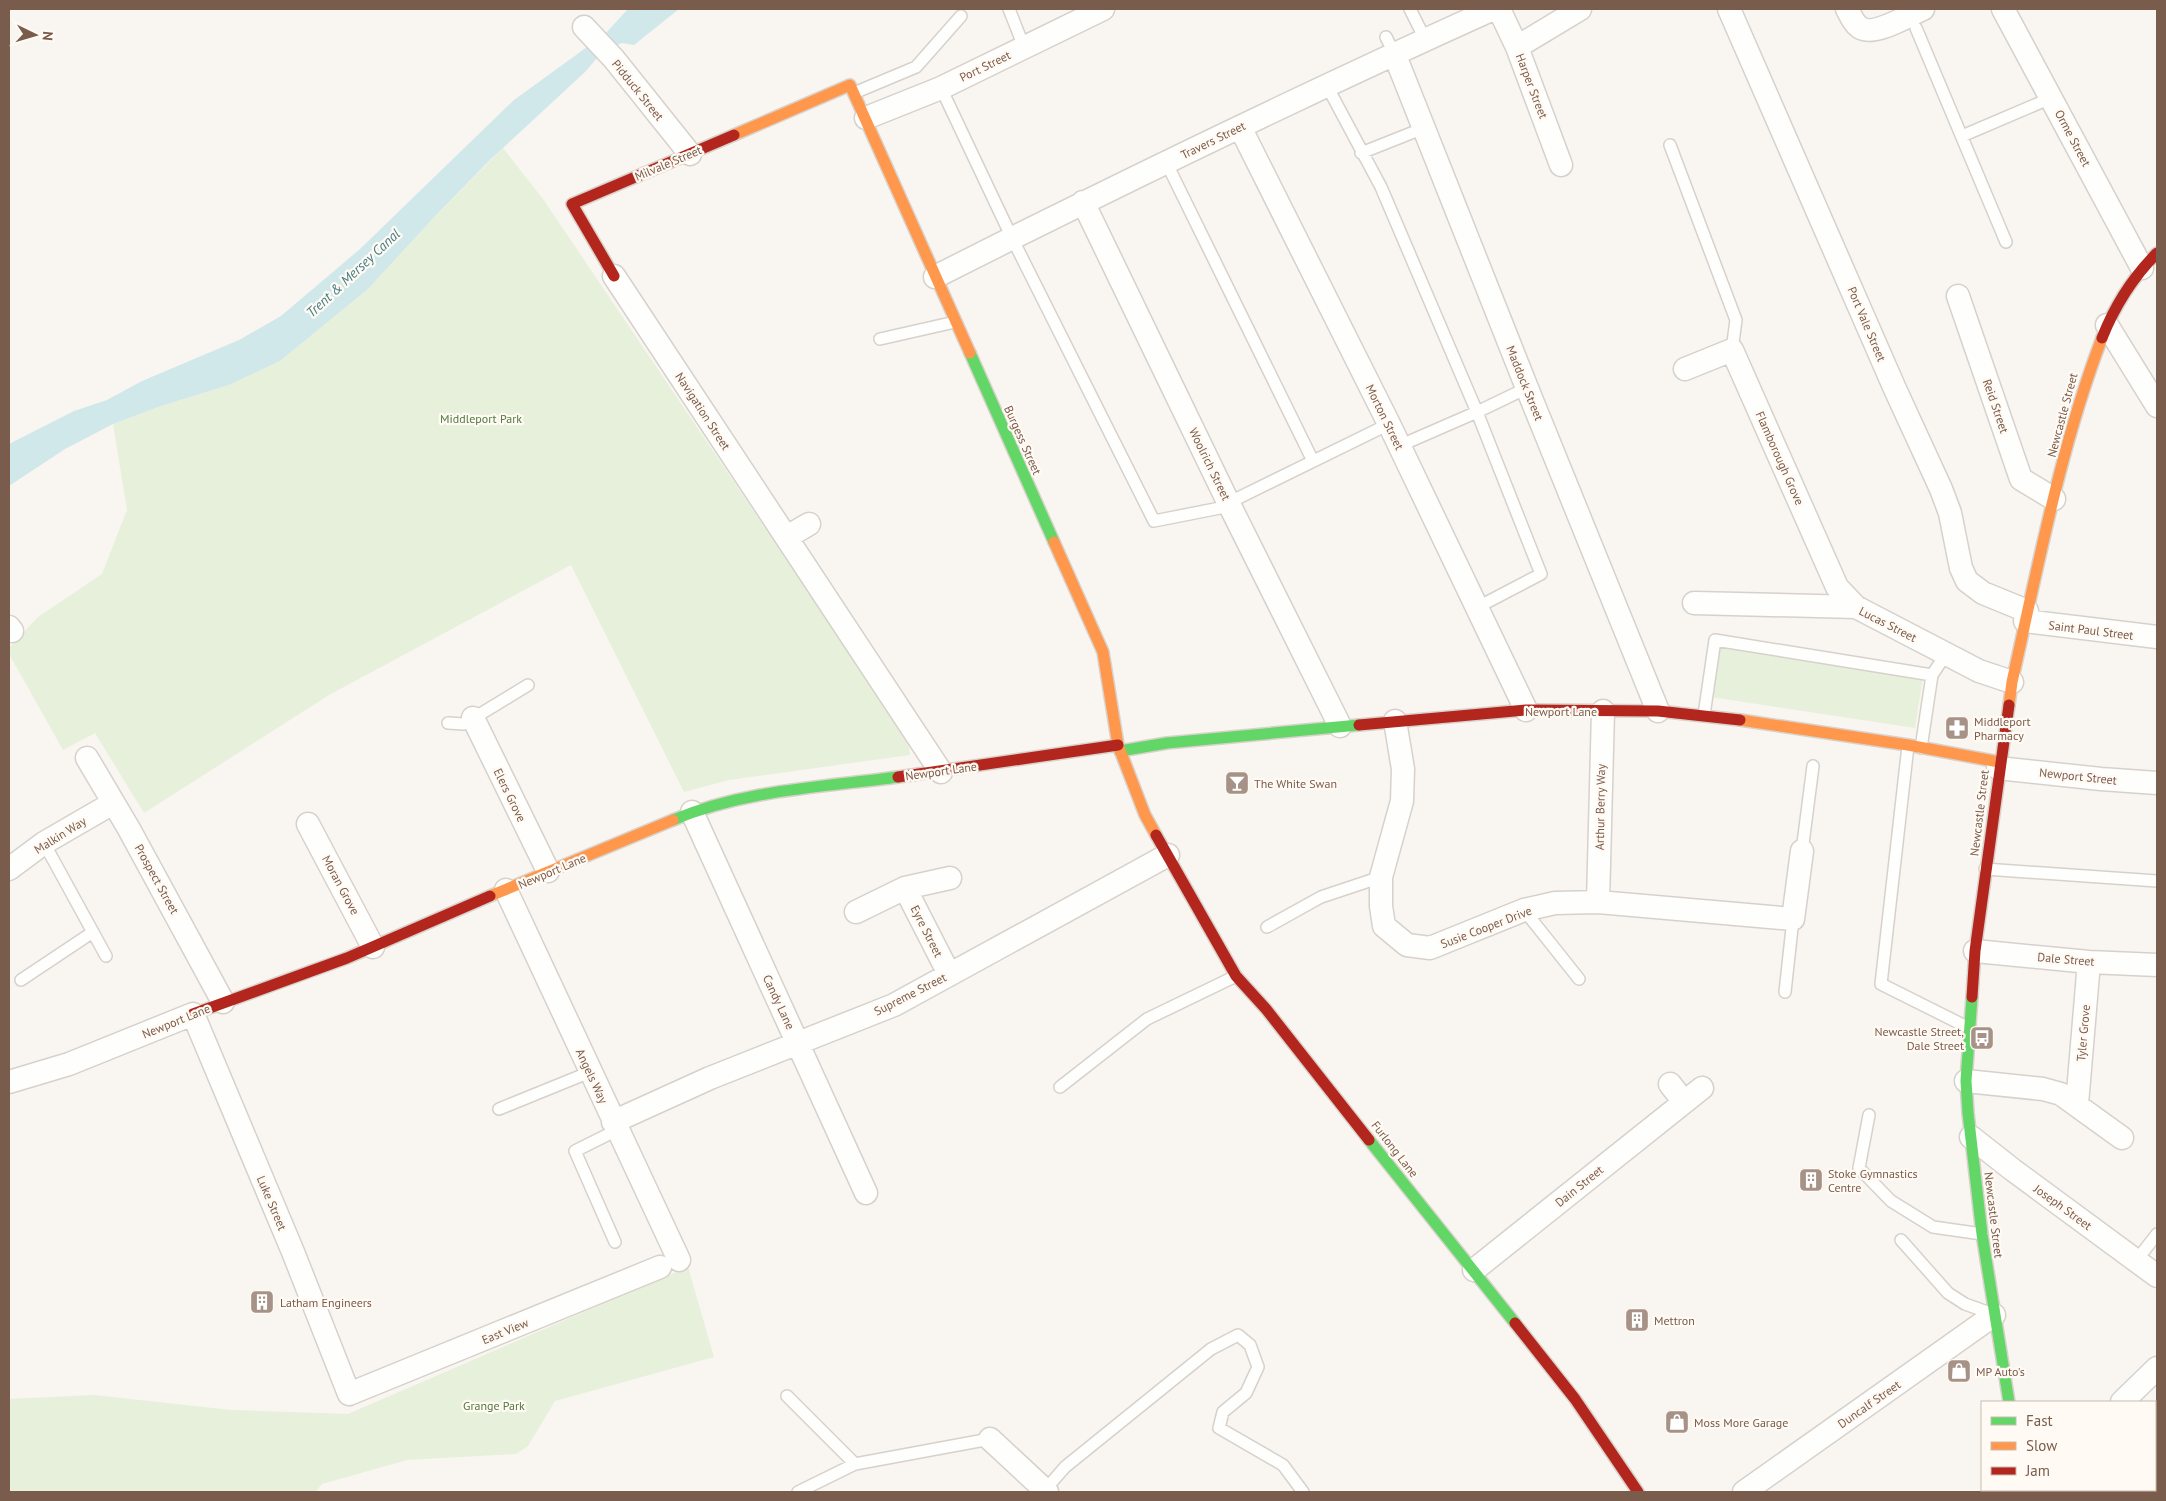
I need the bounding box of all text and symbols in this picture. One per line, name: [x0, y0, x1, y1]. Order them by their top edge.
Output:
north arrow: [10, 10, 60, 60]
text: N: [39, 31, 57, 42]
street label: Port Street: [957, 47, 1013, 85]
street label: Harper Street: [1513, 51, 1551, 121]
street label: Pidduck Street: [609, 57, 667, 123]
street label: Orme Street: [2052, 107, 2094, 169]
street label: Travers Street: [1178, 118, 1248, 162]
street label: Milvale Street: [632, 142, 704, 184]
water label: Trent & Mersey Canal: [302, 225, 404, 321]
street label: Port Vale Street: [1845, 284, 1889, 364]
street label: Maddock Street: [1503, 343, 1547, 423]
street label: Navigation Street: [672, 369, 734, 453]
street label: Newcastle Street: [2044, 371, 2080, 459]
street label: Reid Street: [1980, 377, 2012, 435]
street label: Morton Street: [1363, 382, 1407, 452]
street label: Burgess Street: [1001, 403, 1045, 477]
street label: Flamborough Grove: [1753, 409, 1807, 507]
park label: Middleport Park: [440, 411, 522, 426]
street label: Woolrich Street: [1186, 425, 1234, 503]
street label: Lucas Street: [1857, 603, 1919, 645]
street label: Saint Paul Street: [2048, 617, 2134, 643]
street label: Newport Lane: [1525, 704, 1597, 719]
place label: Middleport Pharmacy: [1974, 714, 2031, 743]
pharmacy icon: Middleport Pharmacy: [1944, 715, 1970, 741]
street label: Newport Lane: [904, 759, 978, 783]
street label: Arthur Berry Way: [1592, 763, 1608, 850]
street label: Newport Street: [2038, 764, 2118, 788]
street label: Elers Grove: [491, 766, 529, 824]
street label: Newcastle Street: [1966, 769, 1992, 857]
bar icon: The White Swan: [1224, 770, 1250, 796]
place label: The White Swan: [1254, 776, 1337, 791]
street label: Malkin Way: [31, 813, 89, 857]
street label: Prospect Street: [132, 841, 182, 917]
street label: Newport Lane: [516, 850, 588, 892]
street label: Moran Grove: [319, 853, 363, 917]
street label: Eyre Street: [908, 903, 946, 959]
street label: Susie Cooper Drive: [1438, 903, 1534, 951]
street label: Dale Street: [2037, 949, 2095, 969]
street label: Supreme Street: [871, 969, 949, 1019]
street label: Candy Lane: [760, 972, 798, 1032]
street label: Newport Lane: [140, 1001, 212, 1041]
street label: Tyler Grove: [2073, 1004, 2093, 1062]
place label: Newcastle Street, Dale Street: [1874, 1024, 1964, 1053]
bus stop icon: Newcastle Street, Dale Street: [1969, 1025, 1995, 1051]
street label: Angels Way: [573, 1046, 611, 1106]
street label: Furlong Lane: [1368, 1118, 1422, 1180]
street label: Dain Street: [1552, 1162, 1606, 1210]
place label: Stoke Gymnastics Centre: [1828, 1166, 1918, 1195]
building icon: Stoke Gymnastics Centre: [1798, 1167, 1824, 1193]
street label: Newcastle Street: [1981, 1171, 2007, 1259]
street label: Luke Street: [254, 1173, 290, 1233]
street label: Joseph Street: [2030, 1180, 2095, 1233]
building icon: Latham Engineers: [249, 1289, 275, 1315]
place label: Latham Engineers: [280, 1295, 372, 1310]
building icon: Mettron: [1624, 1307, 1650, 1333]
place label: Mettron: [1654, 1313, 1695, 1328]
street label: East View: [479, 1315, 531, 1347]
shop icon: MP Auto's: [1946, 1358, 1972, 1384]
place label: MP Auto's: [1976, 1364, 2025, 1379]
street label: Duncalf Street: [1835, 1377, 1903, 1431]
park label: Grange Park: [463, 1398, 525, 1413]
legend: [1981, 1401, 2156, 1491]
shop icon: Moss More Garage: [1664, 1409, 1690, 1435]
text: Fast: [2026, 1411, 2053, 1430]
place label: Moss More Garage: [1694, 1415, 1788, 1430]
text: Slow: [2026, 1436, 2057, 1455]
text: Jam: [2025, 1461, 2050, 1480]

